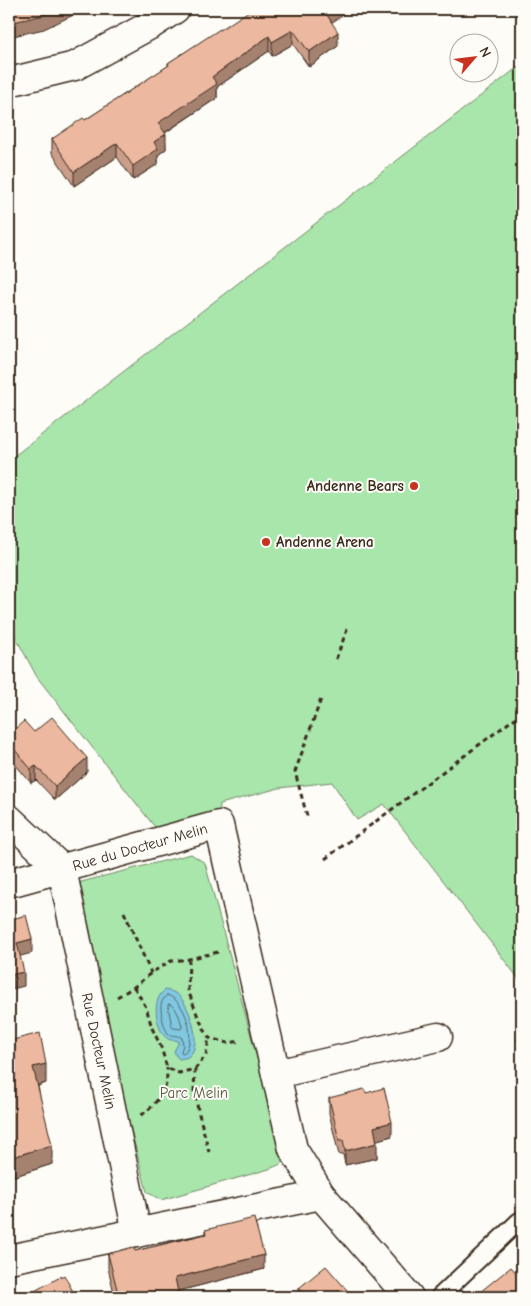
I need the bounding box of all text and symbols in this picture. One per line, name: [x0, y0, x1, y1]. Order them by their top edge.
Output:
north arrow: [448, 32, 498, 82]
text: N: [475, 44, 495, 60]
place label: Andenne Bears: [307, 477, 404, 495]
marker: Andenne Bears: [408, 480, 420, 492]
place label: Andenne Arena: [276, 533, 374, 551]
marker: Andenne Arena: [260, 536, 272, 548]
street label: Rue du Docteur Melin: [71, 819, 209, 875]
street label: Rue Docteur Melin: [78, 991, 120, 1111]
park label: Parc Melin: [160, 1084, 228, 1102]

